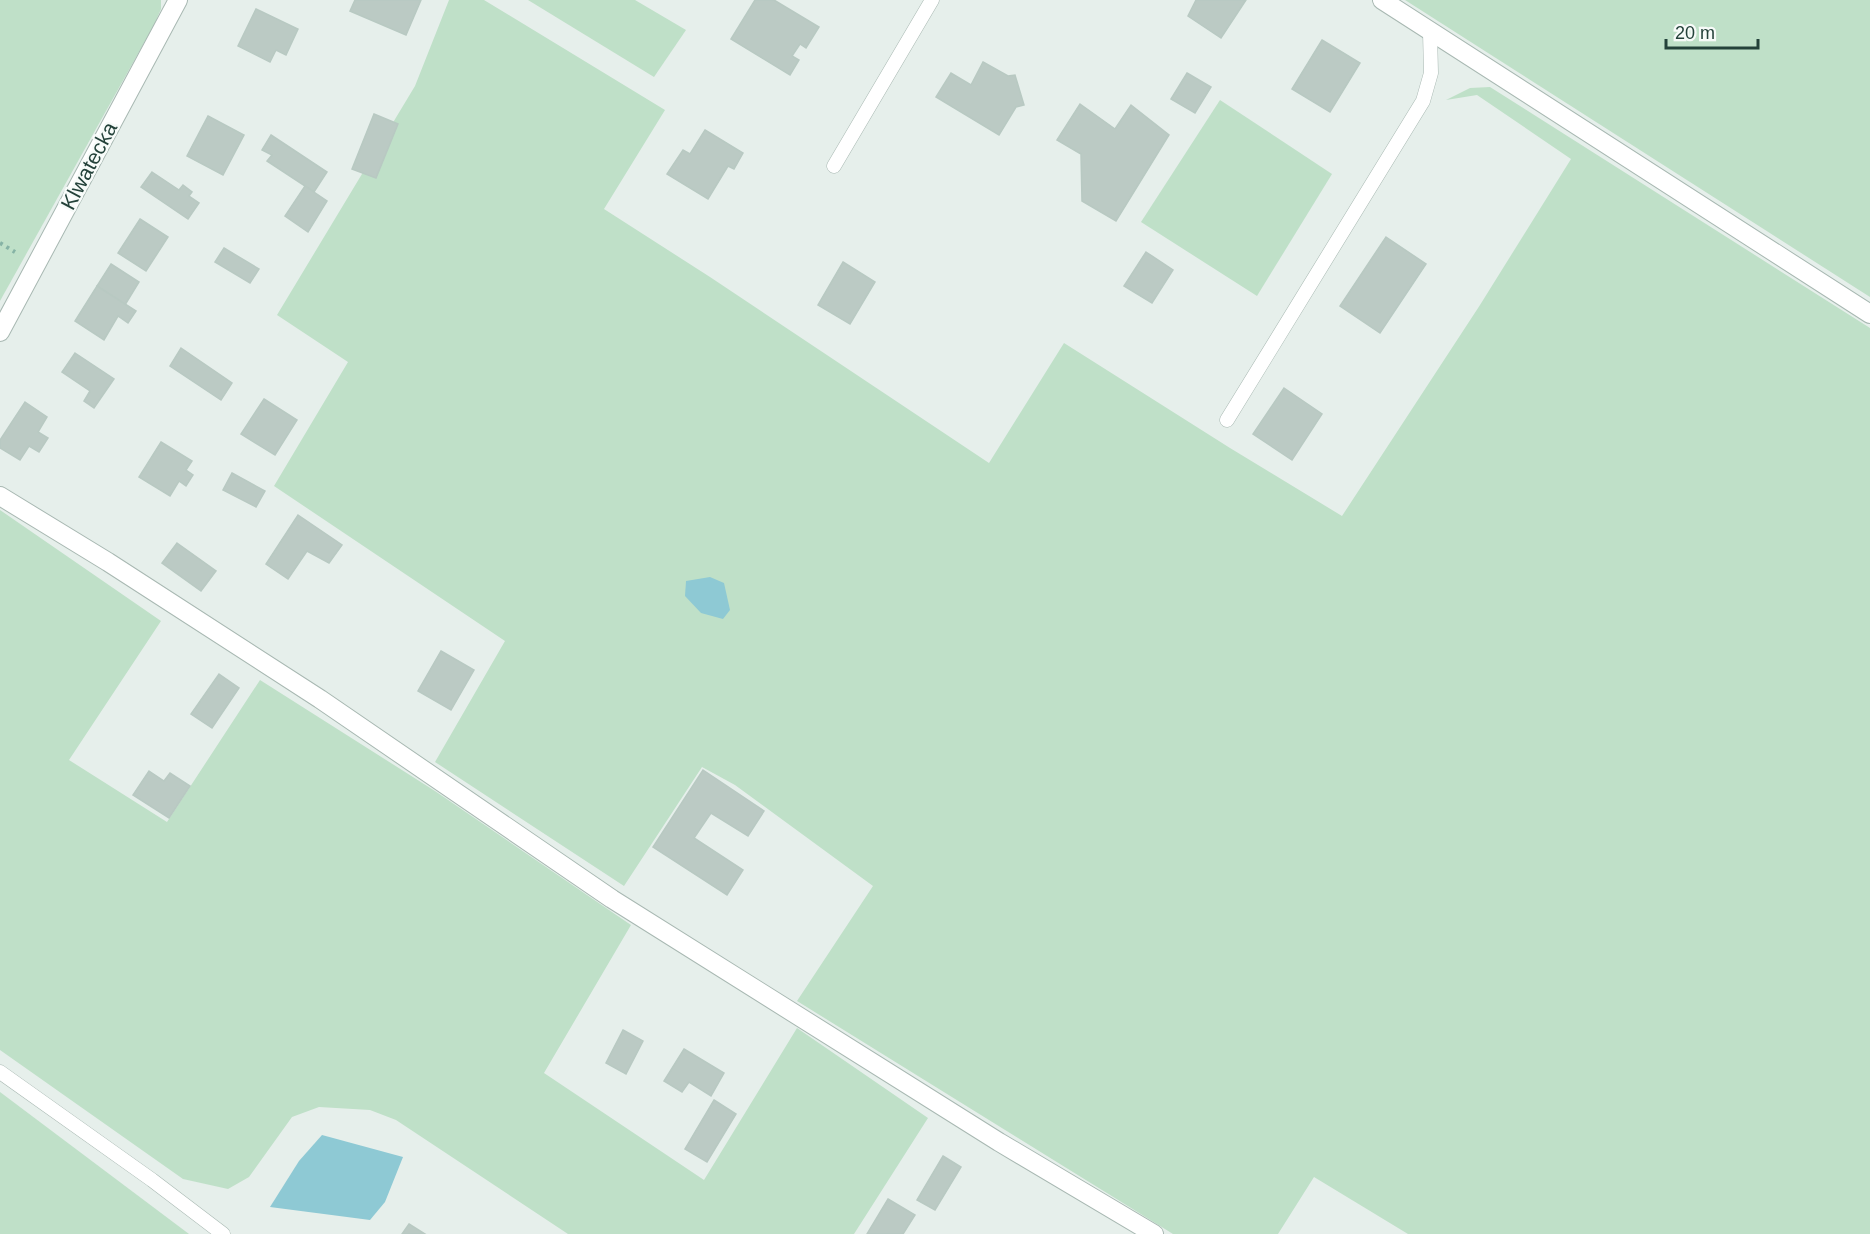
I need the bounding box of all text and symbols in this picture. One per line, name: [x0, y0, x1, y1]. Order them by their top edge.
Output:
scale bar: [1666, 12, 1758, 50]
text: 20 m: [1675, 23, 1715, 43]
street label: Klwatecka: [56, 118, 121, 213]

